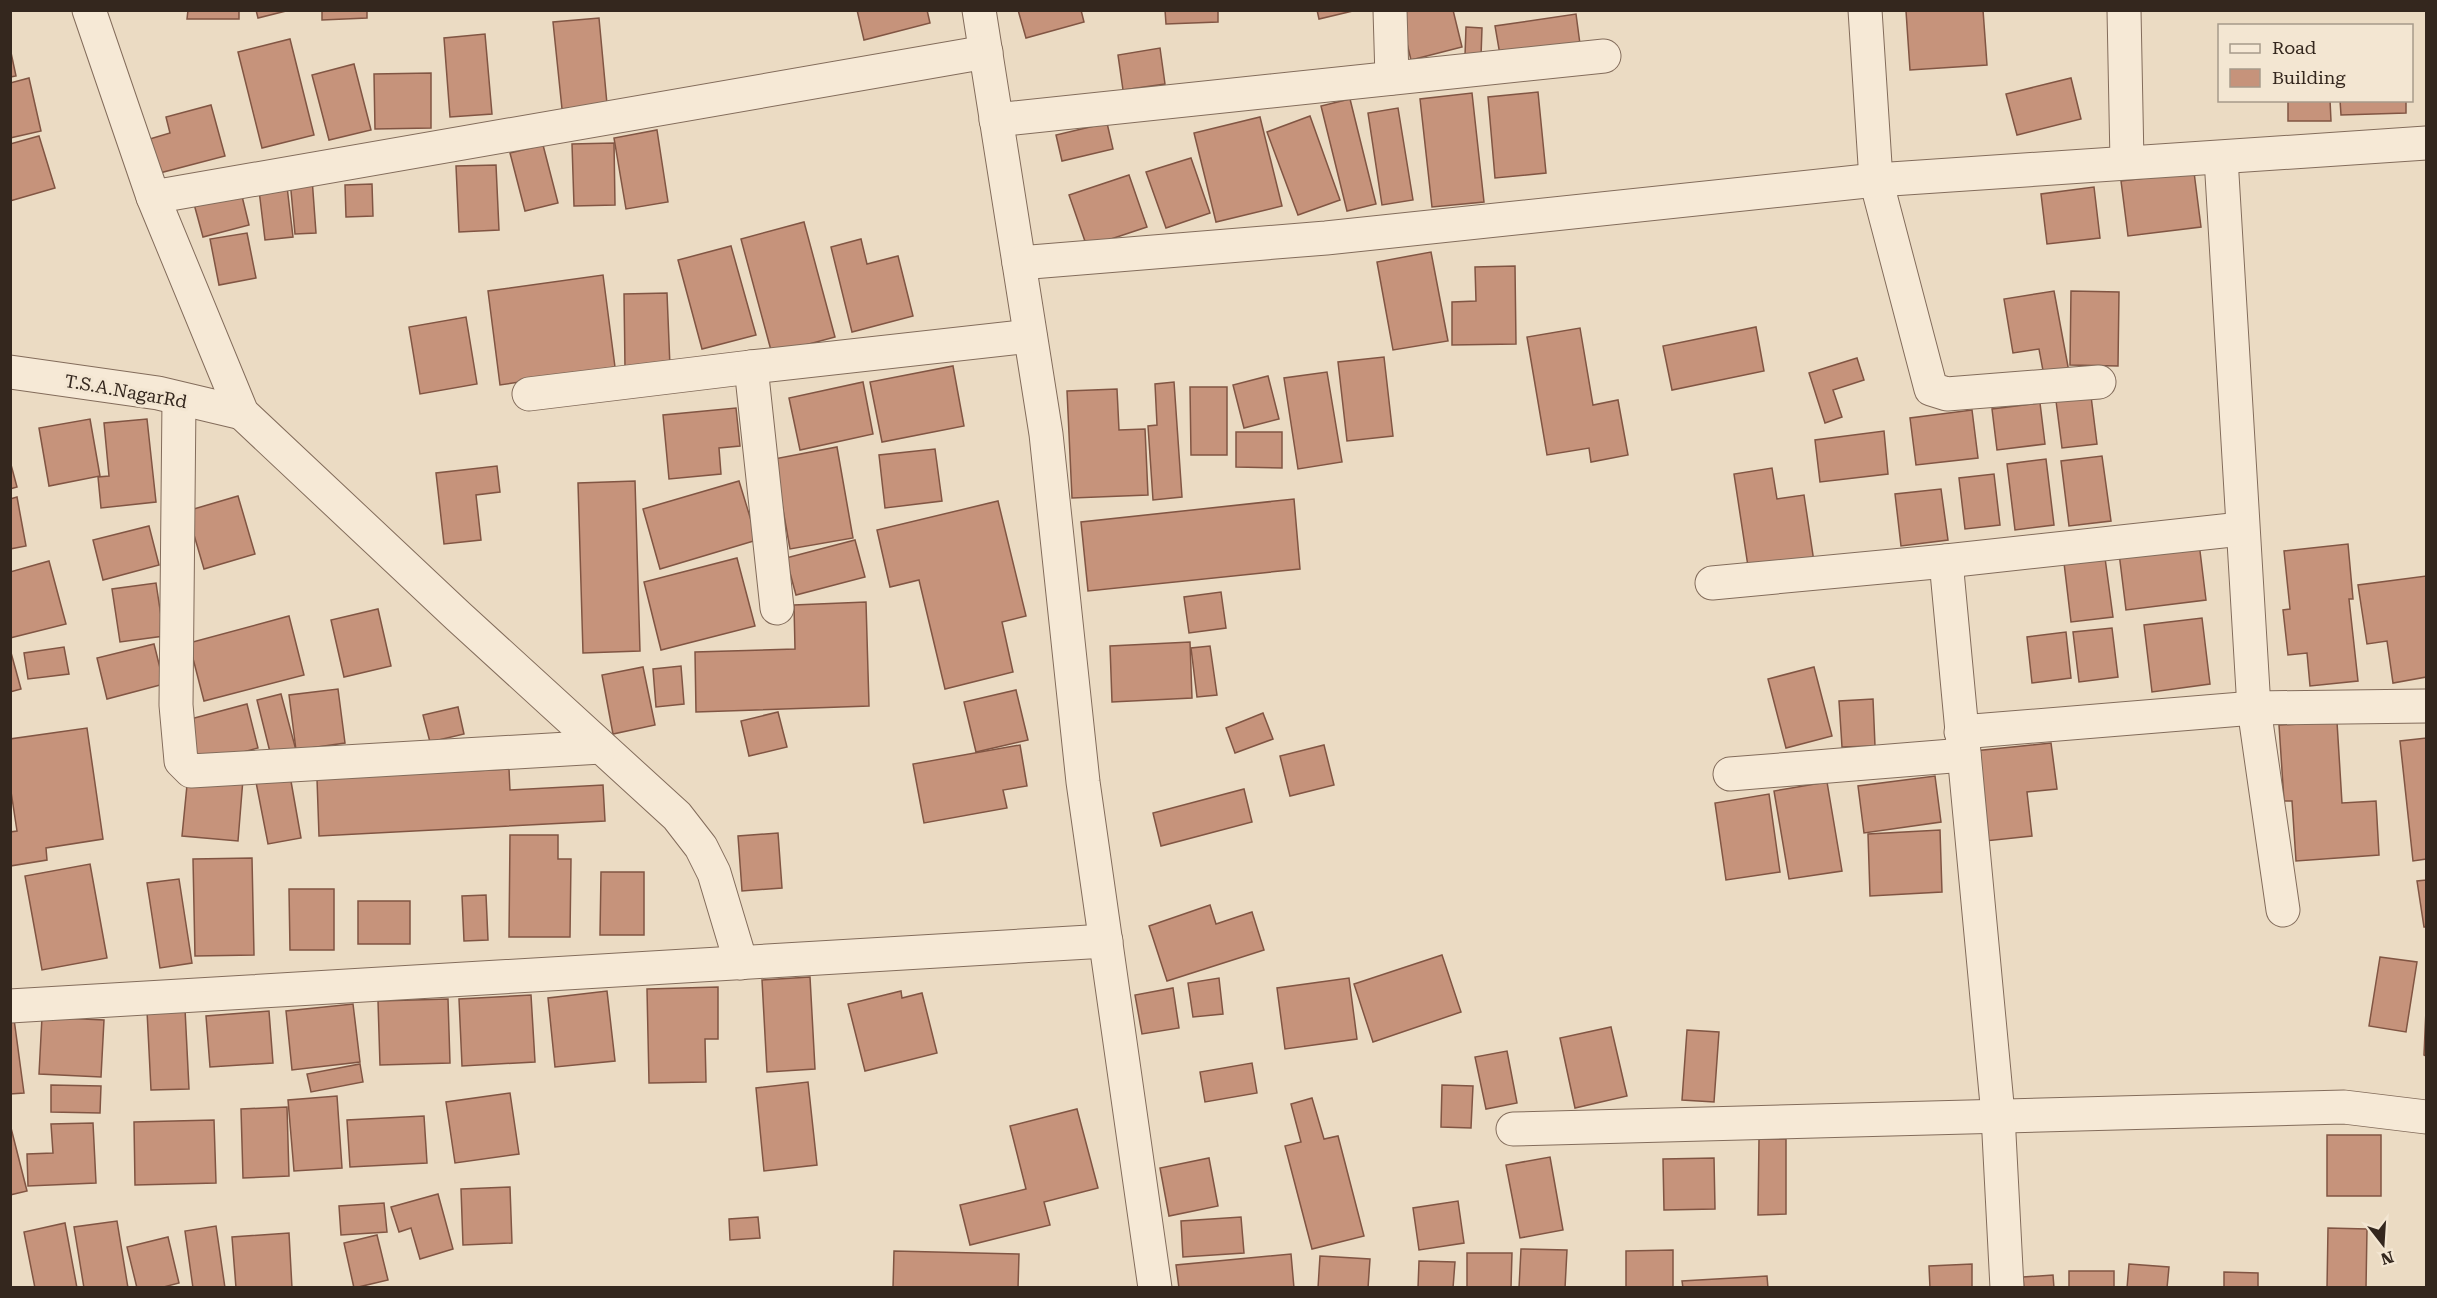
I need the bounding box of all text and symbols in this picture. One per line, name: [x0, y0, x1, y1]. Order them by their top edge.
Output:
legend: [2218, 24, 2413, 102]
text: Road: [2272, 37, 2317, 58]
text: Building: [2272, 67, 2346, 88]
street label: T.S.A.NagarRd: [63, 370, 189, 412]
north arrow: [2353, 1214, 2413, 1274]
text: N: [2379, 1247, 2396, 1269]

